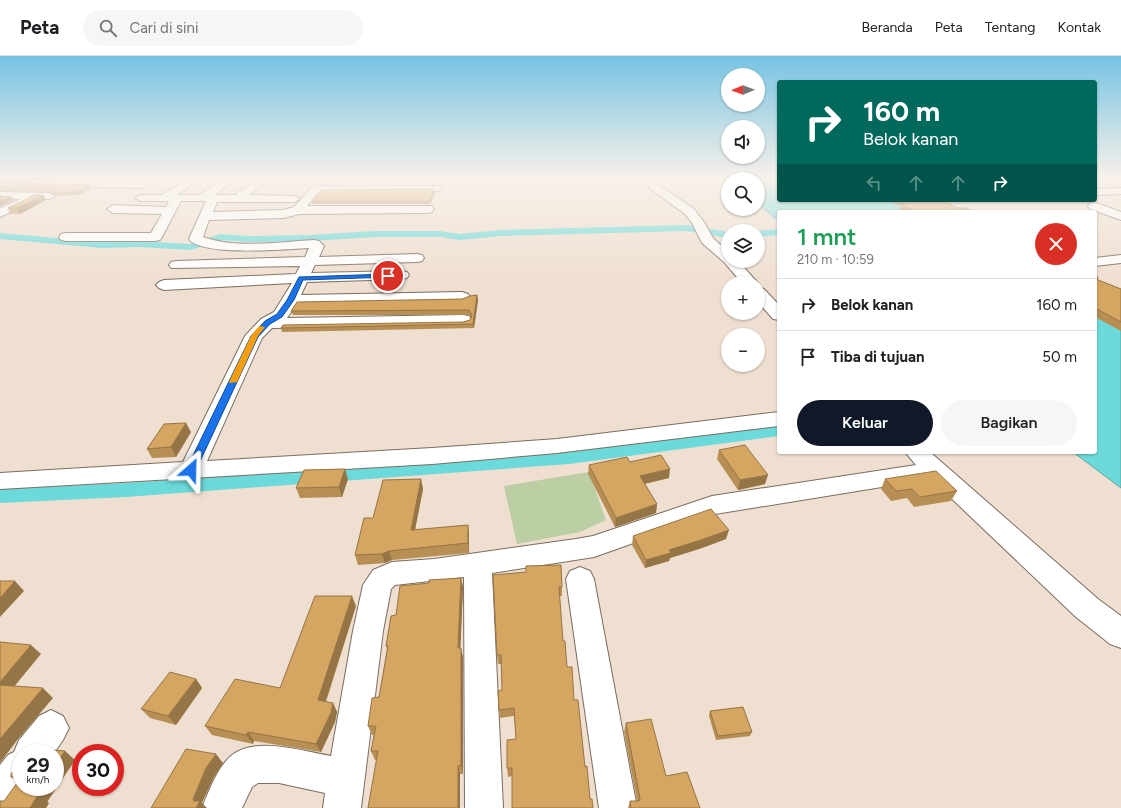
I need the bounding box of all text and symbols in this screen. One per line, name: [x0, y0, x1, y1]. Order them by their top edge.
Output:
search box: [83, 10, 363, 46]
text: Peta: [20, 16, 59, 39]
icon: search: [97, 17, 119, 39]
text: Cari di sini: [129, 19, 198, 37]
text: Beranda: [861, 19, 913, 36]
text: Peta: [935, 19, 963, 36]
text: Tentang: [985, 19, 1035, 36]
text: Kontak: [1057, 19, 1101, 36]
north arrow: [721, 68, 765, 112]
map controls: [721, 68, 765, 372]
text: 160 m: [863, 94, 940, 128]
icon: right: [797, 96, 849, 148]
button: sound: [721, 120, 765, 164]
text: Belok kanan: [863, 128, 958, 150]
button: search: [721, 172, 765, 216]
icon: left: [863, 172, 885, 194]
icon: ahead: [905, 172, 927, 194]
icon: ahead: [947, 172, 969, 194]
icon: right: [989, 172, 1011, 194]
text: 1 mnt: [797, 222, 857, 251]
button: close: [1035, 223, 1077, 265]
button: layers: [721, 224, 765, 268]
text: 210 m · 10:59: [797, 252, 874, 267]
pin: [371, 259, 405, 293]
icon: arrive: [377, 265, 399, 287]
button: +: [721, 276, 765, 320]
icon: right: [797, 294, 819, 316]
text: Belok kanan: [831, 296, 913, 314]
text: 160 m: [1036, 296, 1077, 314]
button: −: [721, 328, 765, 372]
icon: arrive: [797, 346, 819, 368]
text: Tiba di tujuan: [831, 348, 925, 366]
text: 50 m: [1042, 348, 1077, 366]
button: Keluar: [797, 400, 933, 446]
button: Bagikan: [941, 400, 1077, 446]
position arrow: [170, 449, 212, 491]
speed limit sign: 30: [72, 744, 124, 796]
text: 29: [26, 753, 50, 777]
text: km/h: [27, 773, 49, 786]

